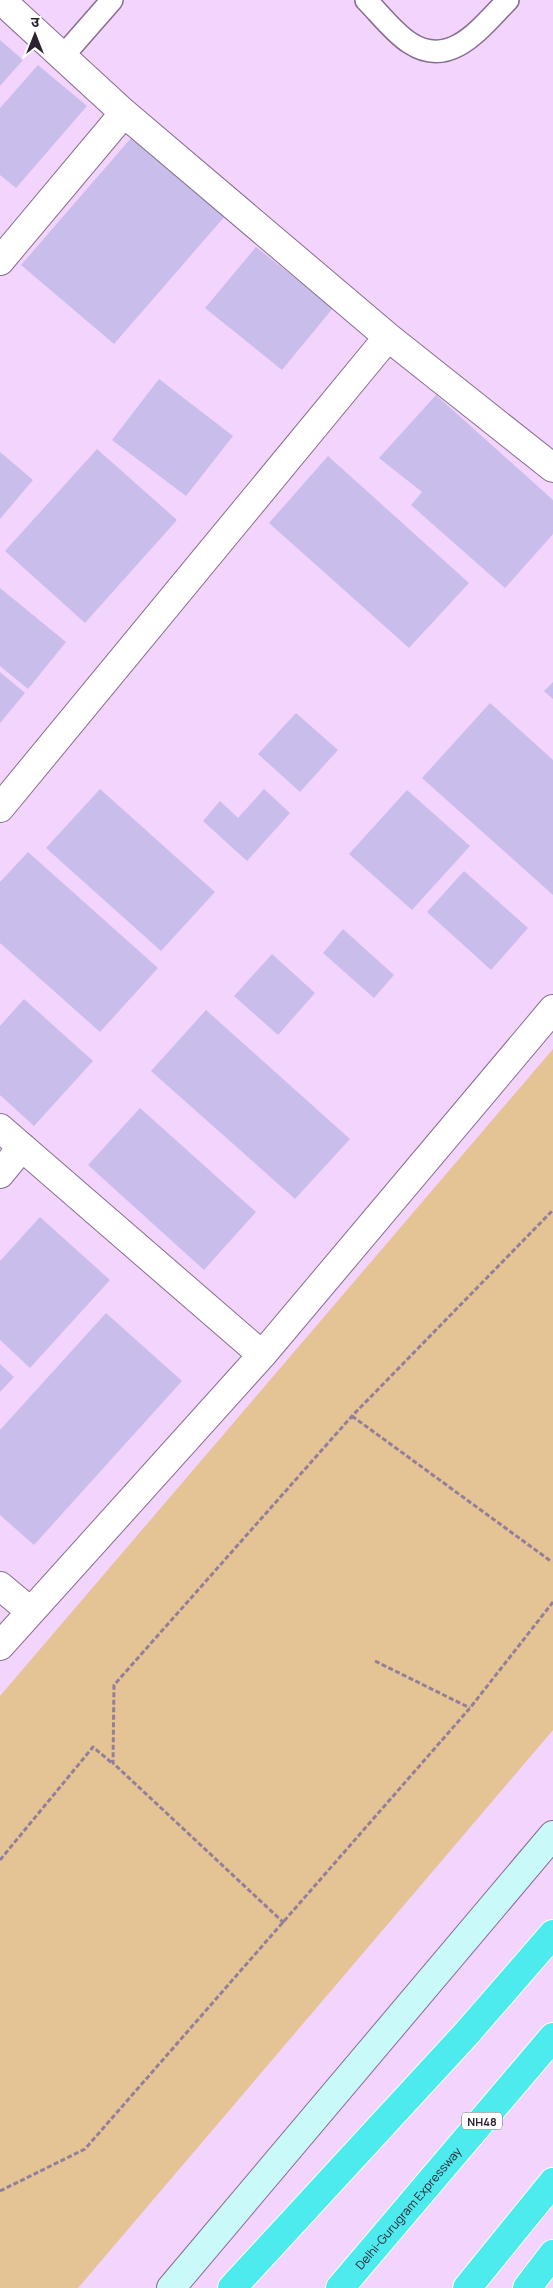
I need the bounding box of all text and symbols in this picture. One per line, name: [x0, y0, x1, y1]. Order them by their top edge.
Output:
north arrow: [10, 10, 60, 60]
text: उ: [31, 12, 40, 31]
road number: NH48: [462, 2112, 502, 2130]
street label: Delhi-Gurugram Expressway: [351, 2143, 465, 2273]

